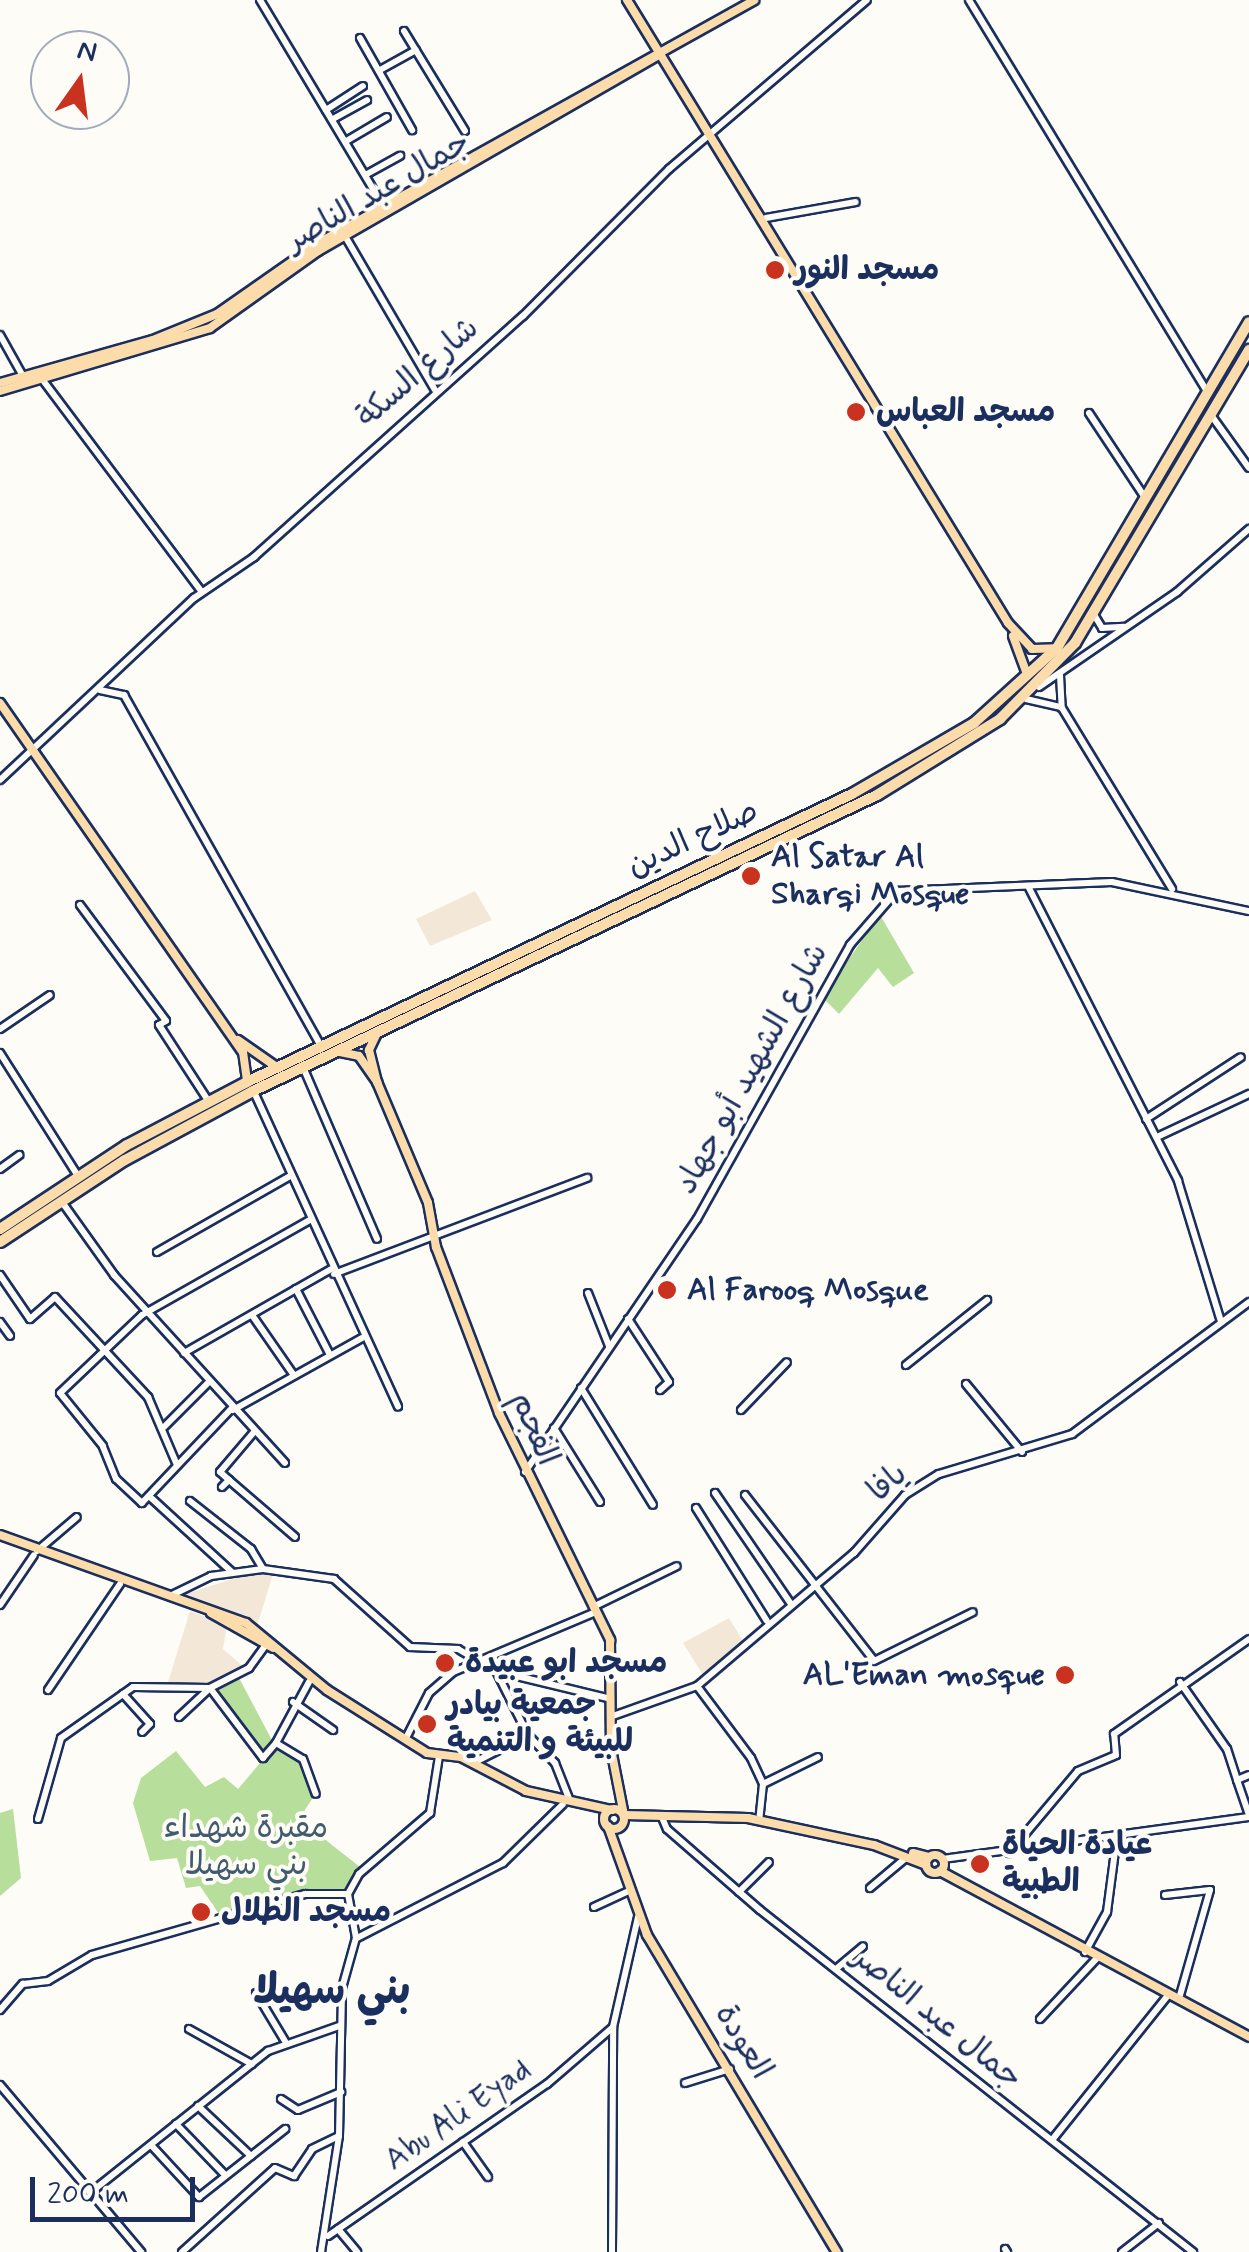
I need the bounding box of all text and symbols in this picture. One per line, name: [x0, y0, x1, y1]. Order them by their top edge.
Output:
north arrow: [30, 30, 130, 130]
text: N: [73, 32, 100, 73]
street label: جمال عبد الناصر: [279, 124, 477, 260]
place label: مسجد النور: [795, 251, 939, 289]
marker: مسجد النور: [764, 259, 786, 281]
street label: شارع السكة: [349, 309, 487, 437]
place label: مسجد العباس: [876, 393, 1055, 431]
marker: مسجد العباس: [845, 401, 867, 423]
street label: صلاح الدين: [621, 792, 765, 886]
place label: Al Satar Al Sharqi Mosque: [771, 839, 971, 914]
marker: Al Satar Al Sharqi Mosque: [740, 865, 762, 887]
street label: شارع الشهيد أبو جهاد: [667, 937, 837, 1201]
place label: Al Farooq Mosque: [687, 1271, 922, 1309]
marker: Al Farooq Mosque: [656, 1279, 678, 1301]
street label: الفجم: [501, 1386, 567, 1472]
street label: يافا: [860, 1455, 916, 1511]
place label: مسجد ابو عبيدة: [465, 1644, 667, 1682]
marker: مسجد ابو عبيدة: [434, 1652, 456, 1674]
place label: AL'Eman mosque: [813, 1656, 1045, 1694]
marker: AL'Eman mosque: [1054, 1664, 1076, 1686]
place label: جمعية بيادر للبيئة و التنمية: [447, 1687, 633, 1762]
marker: جمعية بيادر للبيئة و التنمية: [416, 1713, 438, 1735]
park label: مقبرة شهداء بني سهيلا: [164, 1810, 328, 1885]
place label: عيادة الحياة الطبية: [1002, 1827, 1152, 1902]
marker: عيادة الحياة الطبية: [967, 1851, 993, 1877]
place label: مسجد الظلال: [221, 1893, 391, 1931]
marker: مسجد الظلال: [190, 1901, 212, 1923]
street label: جمال عبد الناصر: [844, 1938, 1030, 2098]
district label: بني سهيلا: [253, 1967, 411, 2017]
street label: العودة: [706, 1998, 780, 2086]
street label: Abu Ali Eyad: [377, 2050, 539, 2180]
scale bar: [35, 2157, 200, 2219]
text: 200 m: [47, 2175, 129, 2214]

